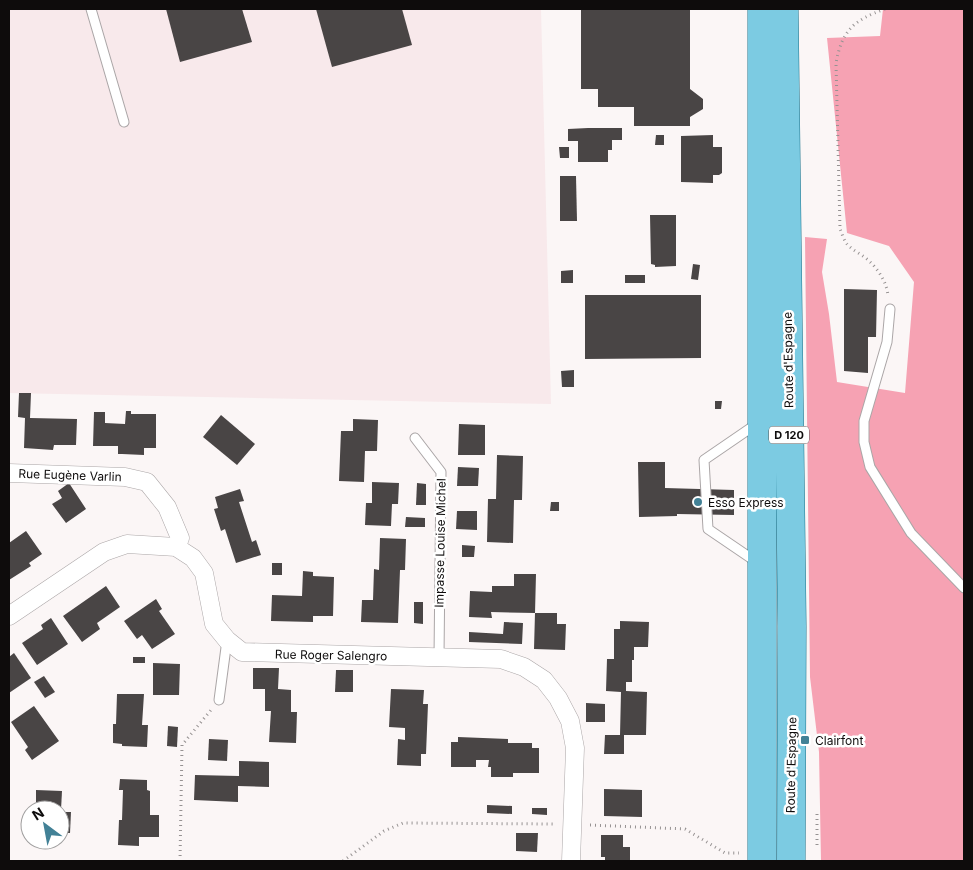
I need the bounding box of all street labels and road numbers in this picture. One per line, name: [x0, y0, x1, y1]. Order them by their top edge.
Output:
street label: Route d'Espagne: [780, 312, 796, 408]
road number: D 120: [769, 426, 809, 444]
street label: Rue Eugène Varlin: [18, 466, 122, 484]
street label: Impasse Louise Michel: [431, 478, 449, 608]
street label: Rue Roger Salengro: [275, 647, 387, 663]
street label: Route d'Espagne: [783, 717, 799, 813]

